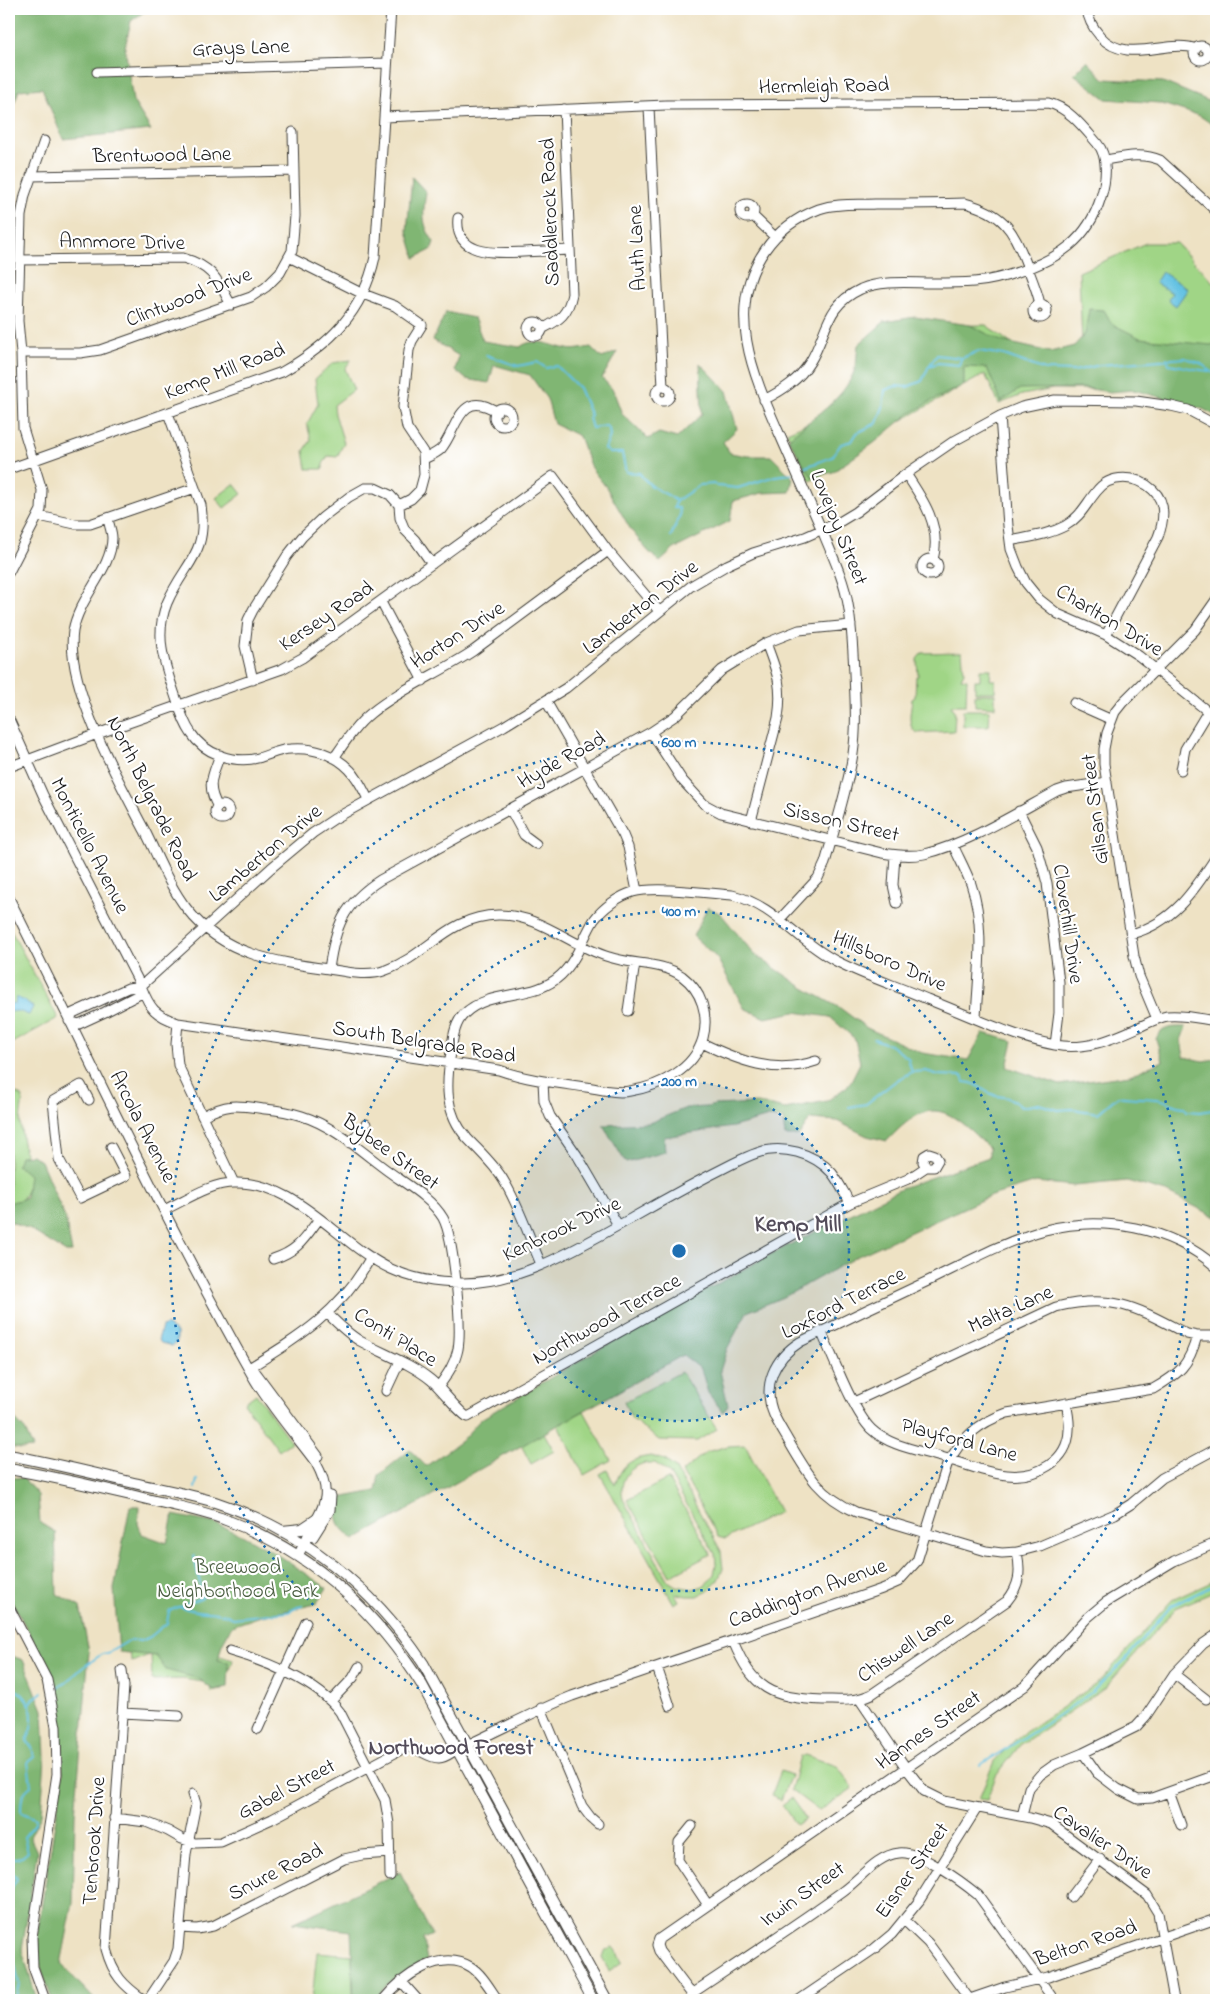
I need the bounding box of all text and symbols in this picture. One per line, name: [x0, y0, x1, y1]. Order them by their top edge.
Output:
street label: Grays Lane: [192, 32, 291, 68]
street label: Hermleigh Road: [758, 71, 890, 105]
street label: Saddlerock Road: [533, 137, 569, 287]
street label: Brentwood Lane: [91, 140, 232, 172]
street label: Auth Lane: [621, 204, 655, 292]
street label: Annmore Drive: [59, 227, 186, 259]
street label: Clintwood Drive: [122, 260, 257, 336]
street label: Kemp Mill Road: [160, 335, 290, 409]
street label: Lovejoy Street: [799, 466, 875, 591]
street label: Lamberton Drive: [577, 553, 706, 663]
street label: Kersey Road: [274, 574, 382, 662]
street label: Charlton Drive: [1050, 577, 1169, 665]
street label: Horton Drive: [405, 594, 512, 678]
street label: North Belgrade Road: [96, 711, 204, 888]
street label: Hyde Road: [512, 724, 613, 799]
text: 600 m: [661, 732, 697, 754]
street label: Gilsan Street: [1074, 752, 1118, 866]
street label: Monticello Avenue: [42, 773, 137, 920]
street label: Sisson Street: [780, 795, 902, 851]
street label: Lamberton Drive: [203, 797, 330, 910]
street label: Cloverhill Drive: [1044, 862, 1090, 986]
text: 400 m: [661, 901, 697, 923]
street label: Hillsboro Drive: [827, 923, 951, 1001]
street label: South Belgrade Road: [330, 1014, 518, 1074]
street label: Arcola Avenue: [101, 1066, 183, 1189]
text: 200 m: [660, 1071, 697, 1093]
street label: Bybee Street: [333, 1107, 445, 1200]
street label: Kenbrook Drive: [498, 1189, 626, 1270]
district label: Kemp Mill: [754, 1208, 842, 1243]
centre of rings: [670, 1242, 688, 1260]
street label: Loxford Terrace: [777, 1260, 912, 1348]
street label: Northwood Terrace: [527, 1266, 687, 1373]
street label: Malta Lane: [964, 1278, 1059, 1342]
street label: Conti Place: [347, 1301, 443, 1376]
street label: Playford Lane: [897, 1411, 1021, 1473]
street label: Caddington Avenue: [725, 1551, 893, 1638]
park label: Breewood Neighborhood Park: [157, 1553, 319, 1609]
street label: Chiswell Lane: [852, 1604, 961, 1691]
street label: Hannes Street: [870, 1684, 988, 1778]
district label: Northwood Forest: [369, 1733, 534, 1765]
street label: Gabel Street: [233, 1752, 341, 1828]
street label: Tenbrook Drive: [76, 1775, 115, 1906]
street label: Cavalier Drive: [1046, 1799, 1158, 1888]
street label: Eisner Street: [869, 1817, 957, 1925]
street label: Snure Road: [223, 1836, 329, 1910]
street label: Irwin Street: [754, 1855, 852, 1935]
street label: Belton Road: [1030, 1912, 1141, 1976]

